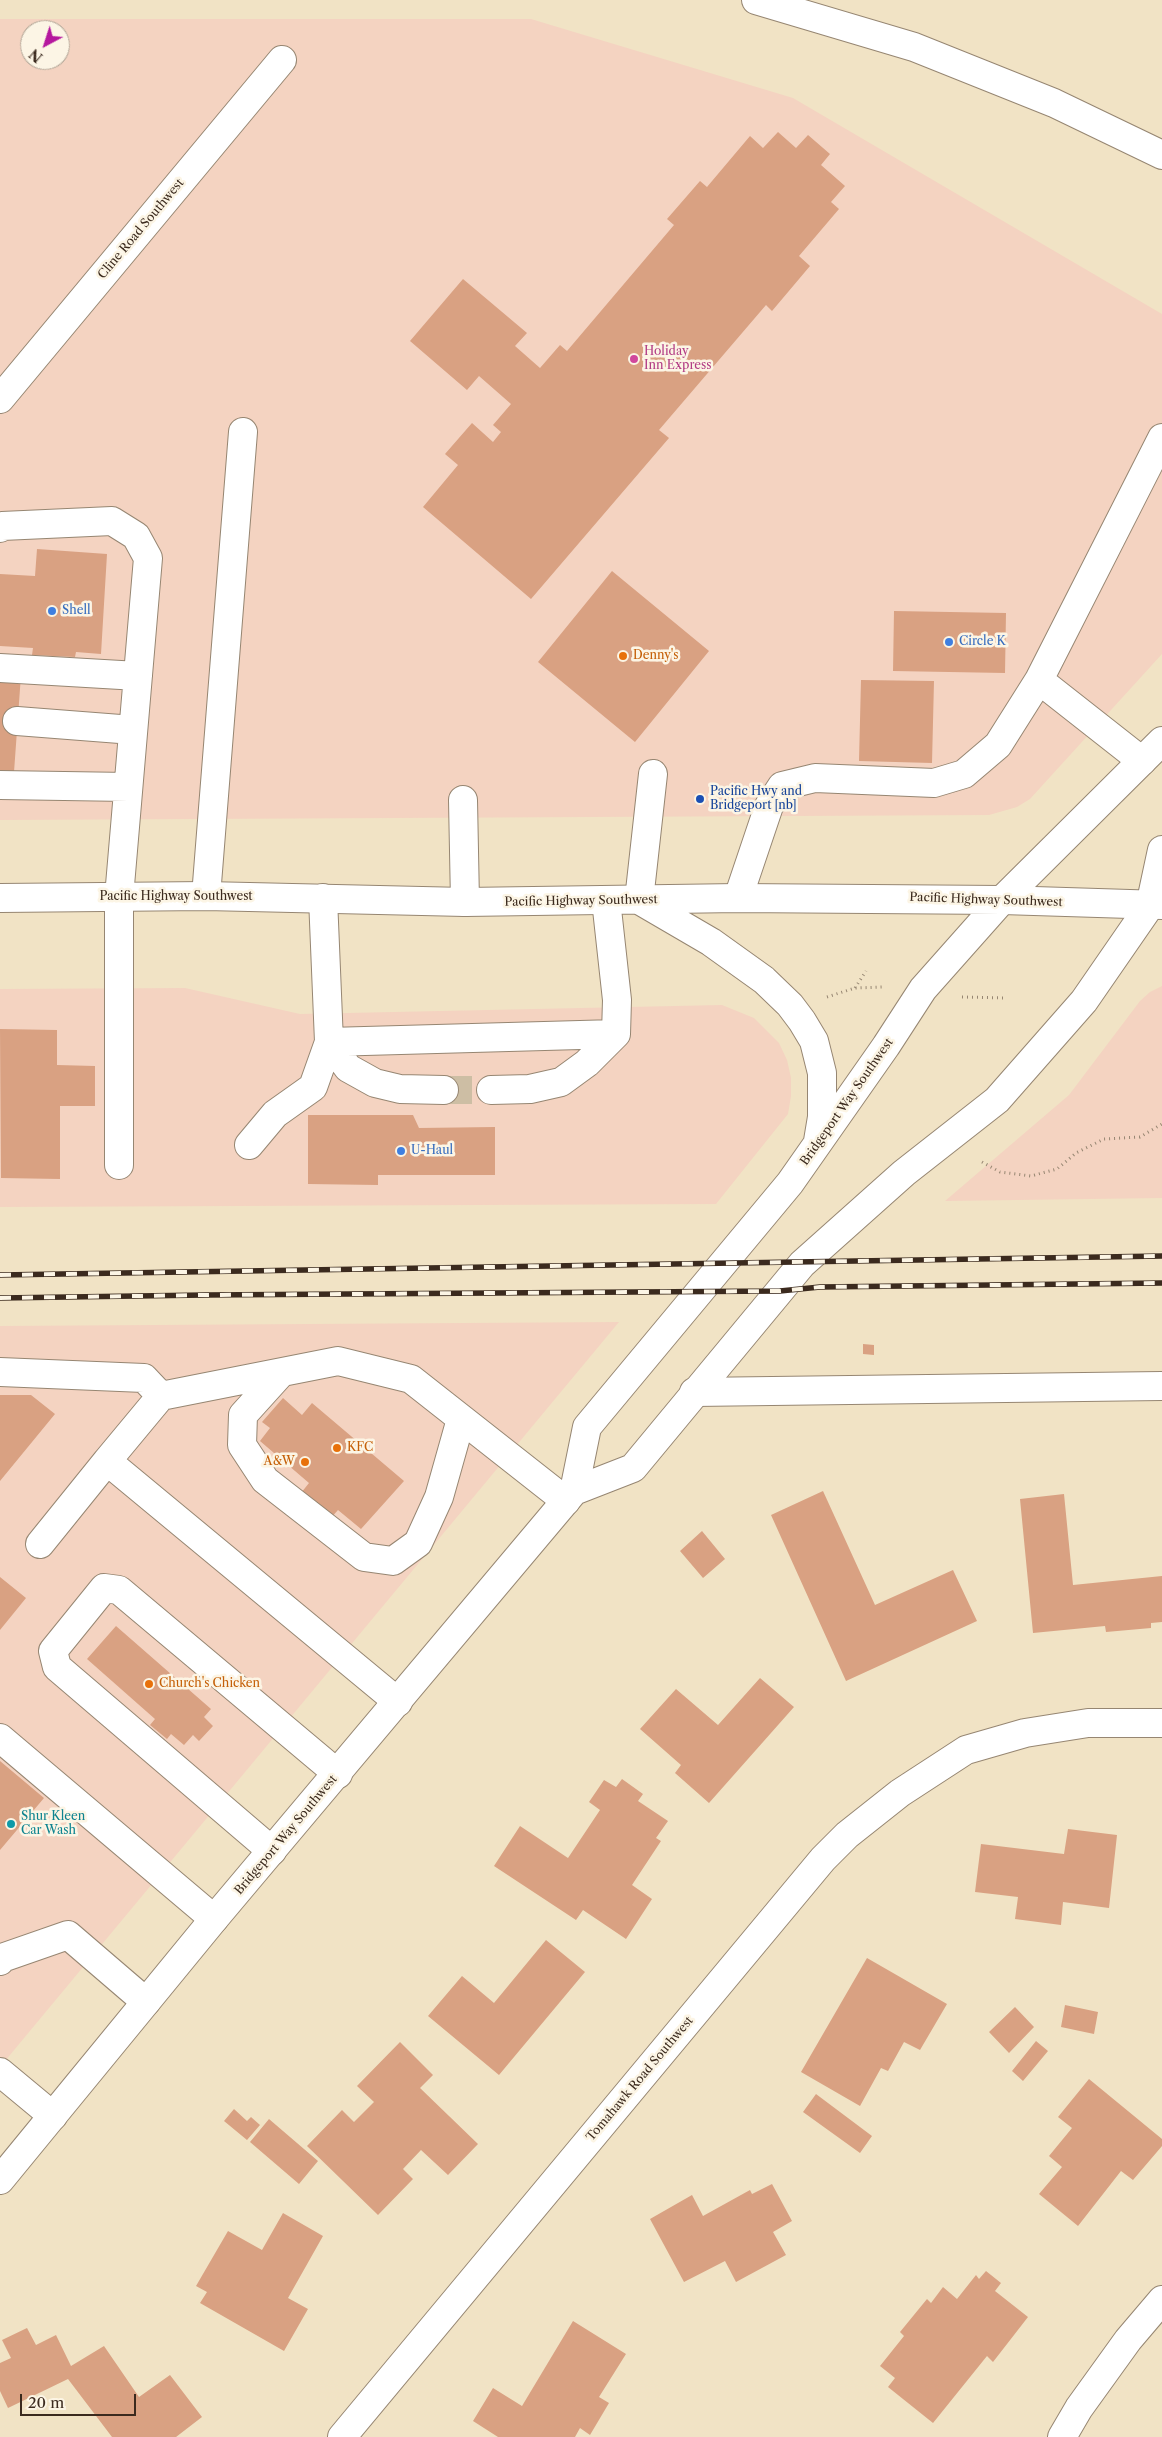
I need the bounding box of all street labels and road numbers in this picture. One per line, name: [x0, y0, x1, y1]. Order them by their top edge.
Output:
street label: Cline Road Southwest: [95, 176, 187, 282]
street label: Pacific Highway Southwest: [99, 890, 253, 904]
street label: Pacific Highway Southwest: [909, 890, 1063, 910]
street label: Pacific Highway Southwest: [504, 892, 658, 910]
street label: Bridgeport Way Southwest: [798, 1036, 896, 1168]
street label: Bridgeport Way Southwest: [232, 1772, 340, 1898]
street label: Tomahawk Road Southwest: [584, 2014, 696, 2144]

